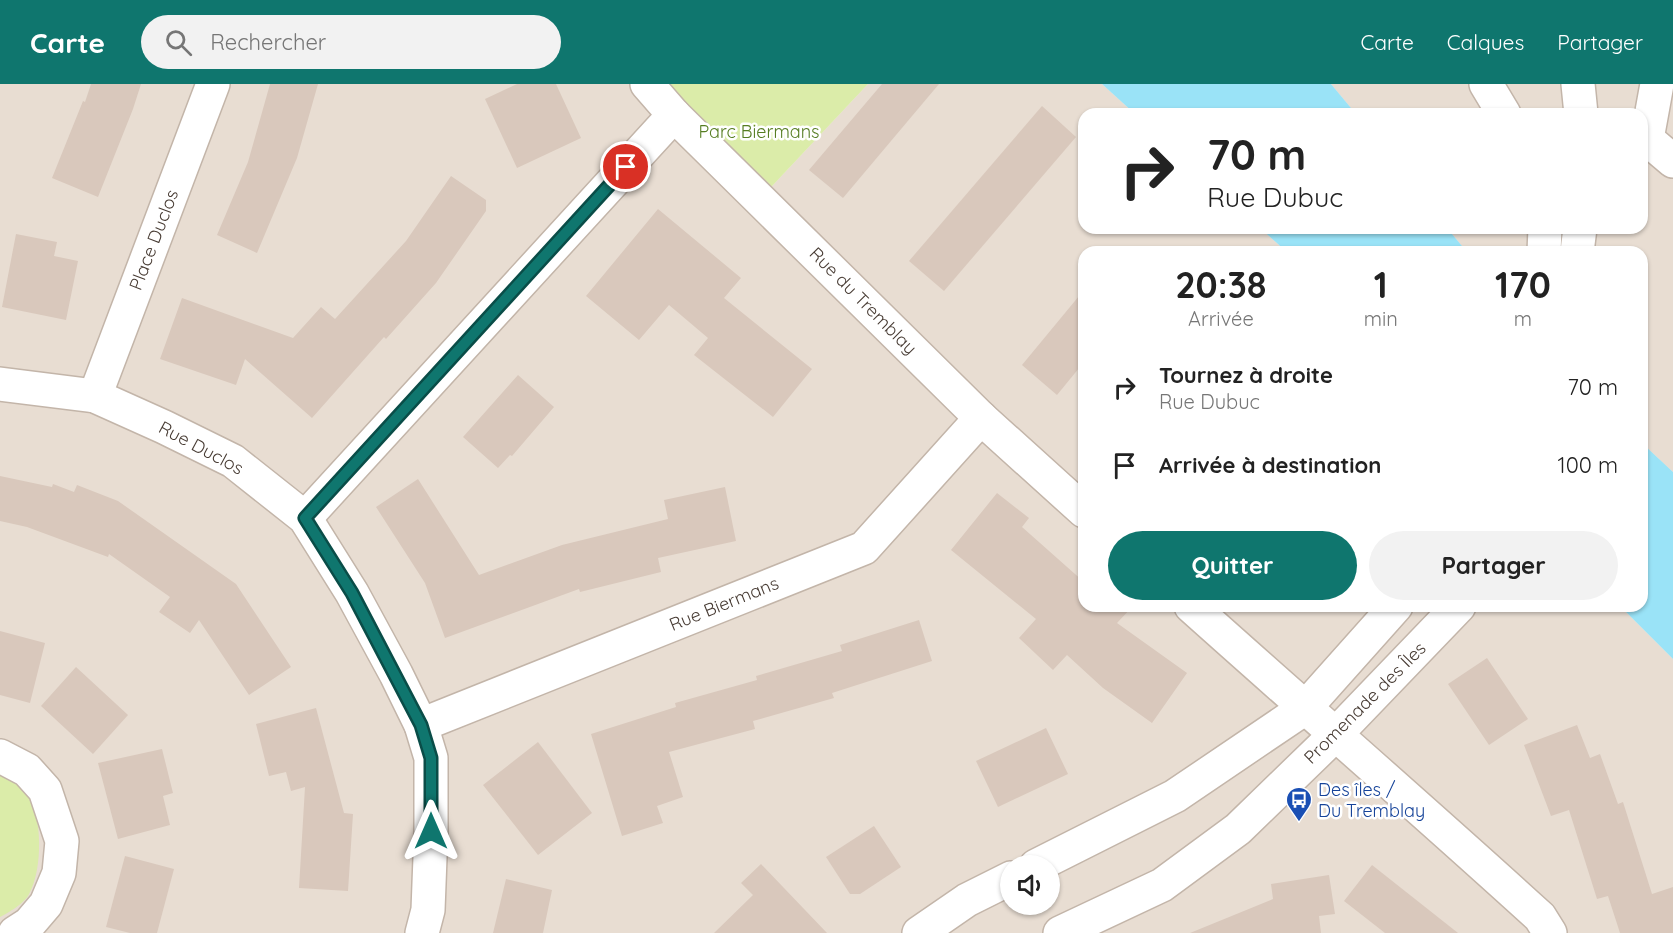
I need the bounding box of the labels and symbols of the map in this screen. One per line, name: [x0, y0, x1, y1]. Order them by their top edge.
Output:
park label: Parc Biermans: [698, 120, 820, 143]
pin: [600, 141, 651, 192]
street label: Place Duclos: [124, 186, 183, 293]
street label: Rue du Tremblay: [805, 242, 922, 359]
street label: Rue Duclos: [155, 416, 248, 480]
street label: Rue Biermans: [666, 571, 782, 636]
street label: Promenade des Îles: [1299, 637, 1431, 769]
place label: Des îles / Du Tremblay: [1318, 778, 1425, 822]
bus stop icon: Des îles / Du Tremblay: [1284, 785, 1314, 823]
position arrow: [399, 799, 463, 863]

